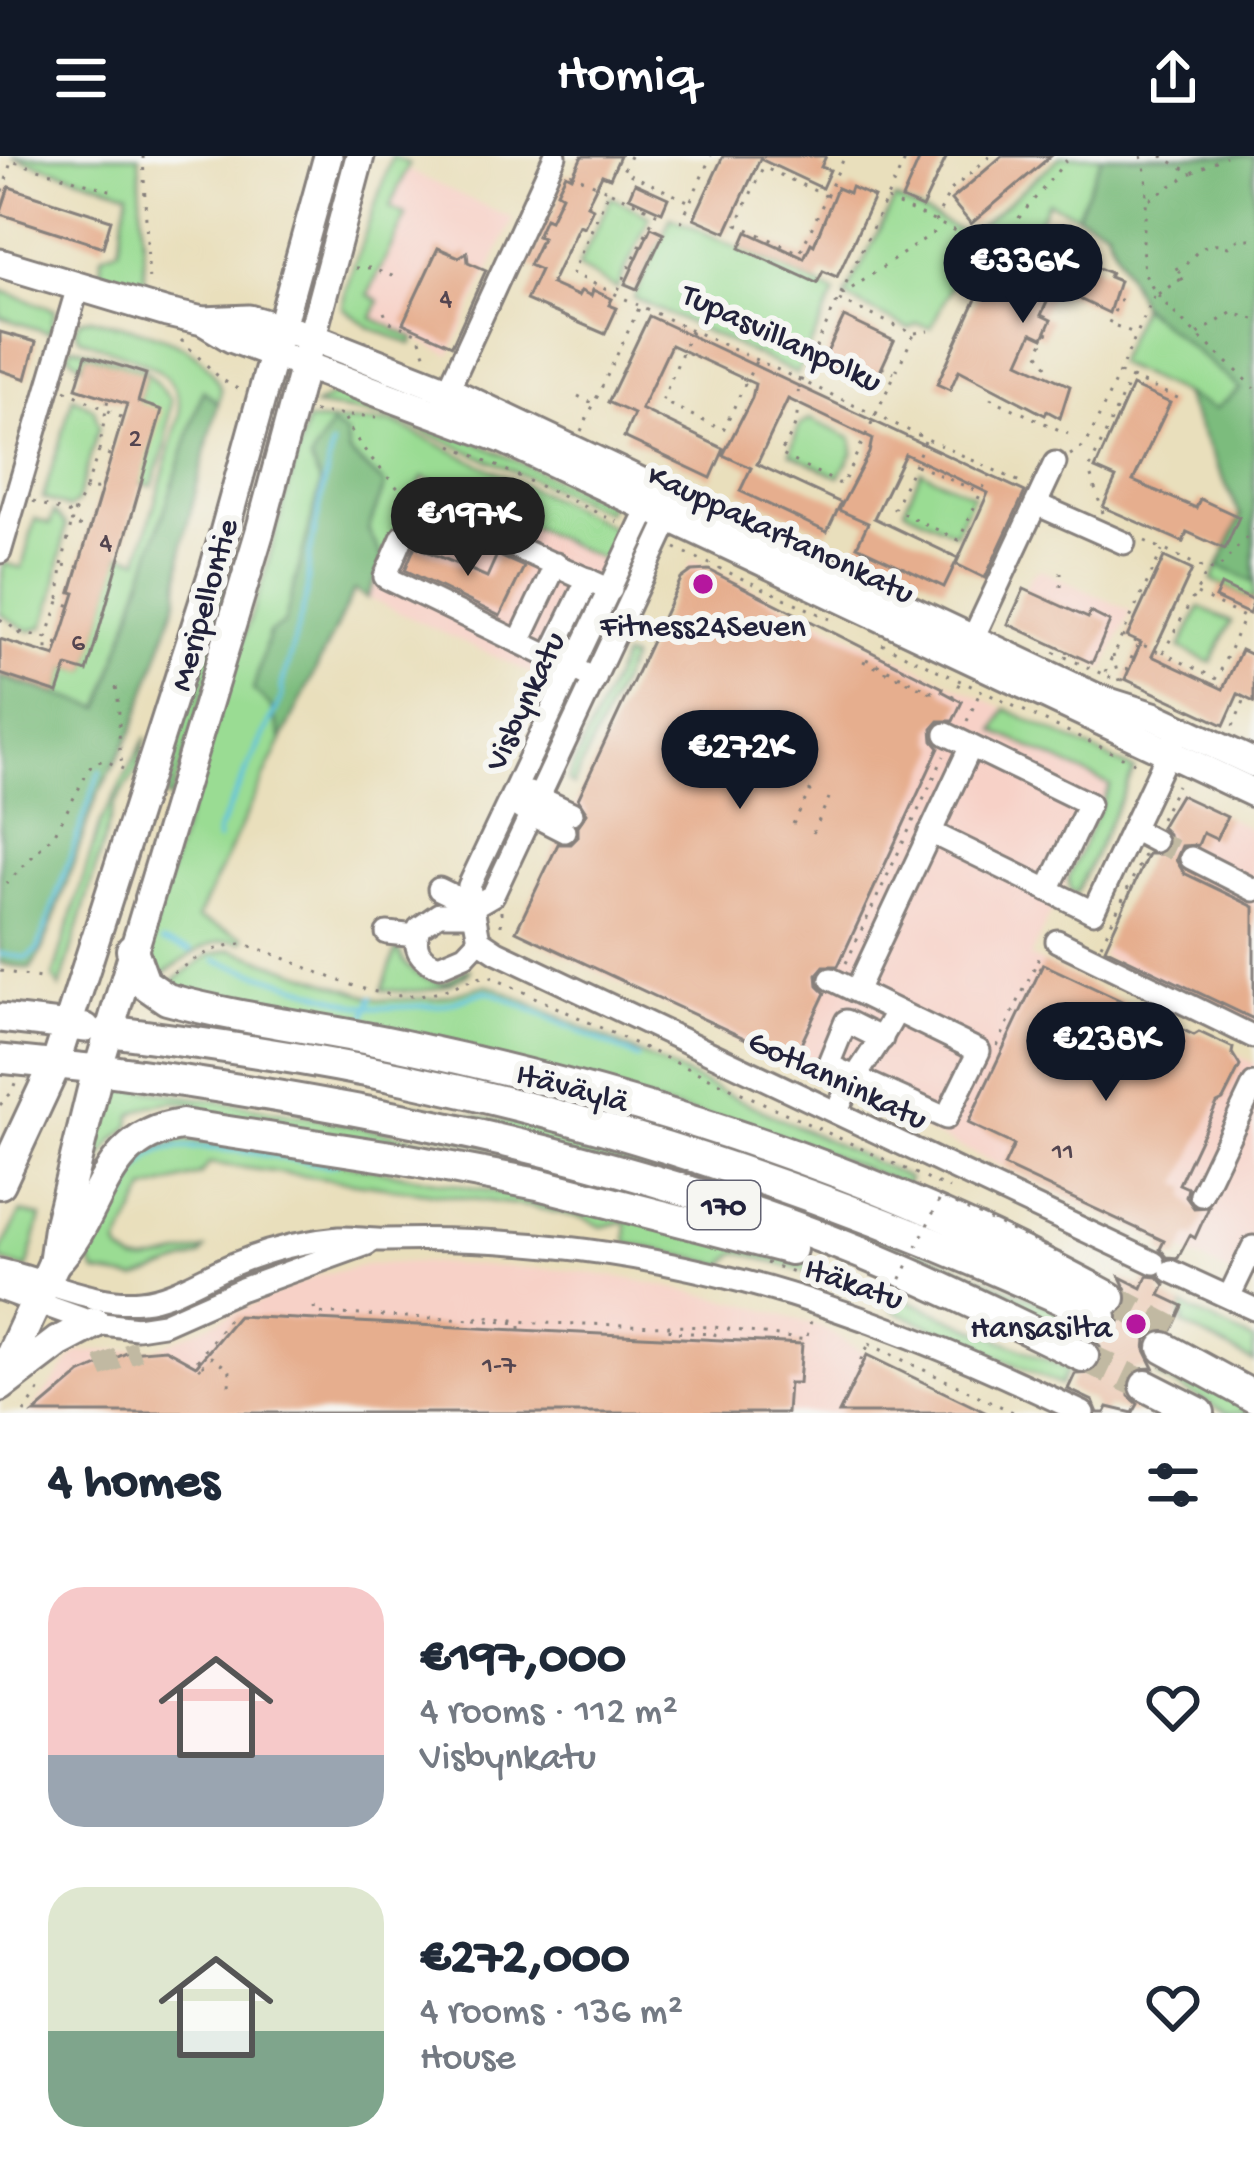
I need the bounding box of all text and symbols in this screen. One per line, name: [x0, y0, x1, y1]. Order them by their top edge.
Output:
icon: menu: [48, 45, 114, 111]
icon: share: [1140, 45, 1206, 111]
text: Homiq: [556, 46, 698, 110]
pin: €336K: [939, 224, 1107, 326]
text: €336K: [971, 240, 1075, 286]
street label: Tupasvillanpolku: [673, 277, 886, 403]
house number: 4: [440, 285, 453, 317]
house number: 2: [128, 425, 142, 457]
street label: Kauppakartanonkatu: [640, 458, 919, 615]
pin: €197K: [384, 477, 552, 579]
text: €197K: [418, 493, 518, 539]
street label: Meripellontie: [164, 514, 250, 696]
house number: 4: [100, 529, 113, 561]
marker: Fitness24Seven: [690, 571, 716, 597]
place label: Fitness24Seven: [599, 610, 806, 648]
street label: Visbynkatu: [478, 627, 576, 779]
house number: 6: [71, 629, 85, 661]
pin: €272K: [656, 710, 824, 812]
text: €272K: [688, 726, 792, 772]
pin: €238K: [1022, 1002, 1190, 1104]
text: €238K: [1053, 1018, 1159, 1064]
street label: Gotlanninkatu: [741, 1024, 932, 1140]
street label: Itäväylä: [511, 1058, 633, 1124]
house number: 11: [1051, 1138, 1074, 1170]
road number: 170: [688, 1181, 760, 1229]
street label: Itäkatu: [799, 1252, 907, 1321]
place label: Hansasilta: [970, 1311, 1114, 1349]
marker: Hansasilta: [1123, 1311, 1149, 1337]
house number: 1-7: [481, 1352, 517, 1384]
icon: filters: [1140, 1452, 1206, 1518]
text: 4 homes: [48, 1455, 219, 1515]
text: €197,000: [420, 1631, 626, 1691]
icon: home: [144, 1635, 288, 1779]
icon: heart: [1140, 1674, 1206, 1740]
text: 4 rooms · 112 m²: [420, 1691, 678, 1737]
text: Visbynkatu: [420, 1737, 596, 1783]
text: €272,000: [420, 1931, 630, 1991]
icon: home: [144, 1935, 288, 2079]
icon: heart: [1140, 1974, 1206, 2040]
text: 4 rooms · 136 m²: [420, 1991, 683, 2037]
text: House: [420, 2037, 515, 2083]

